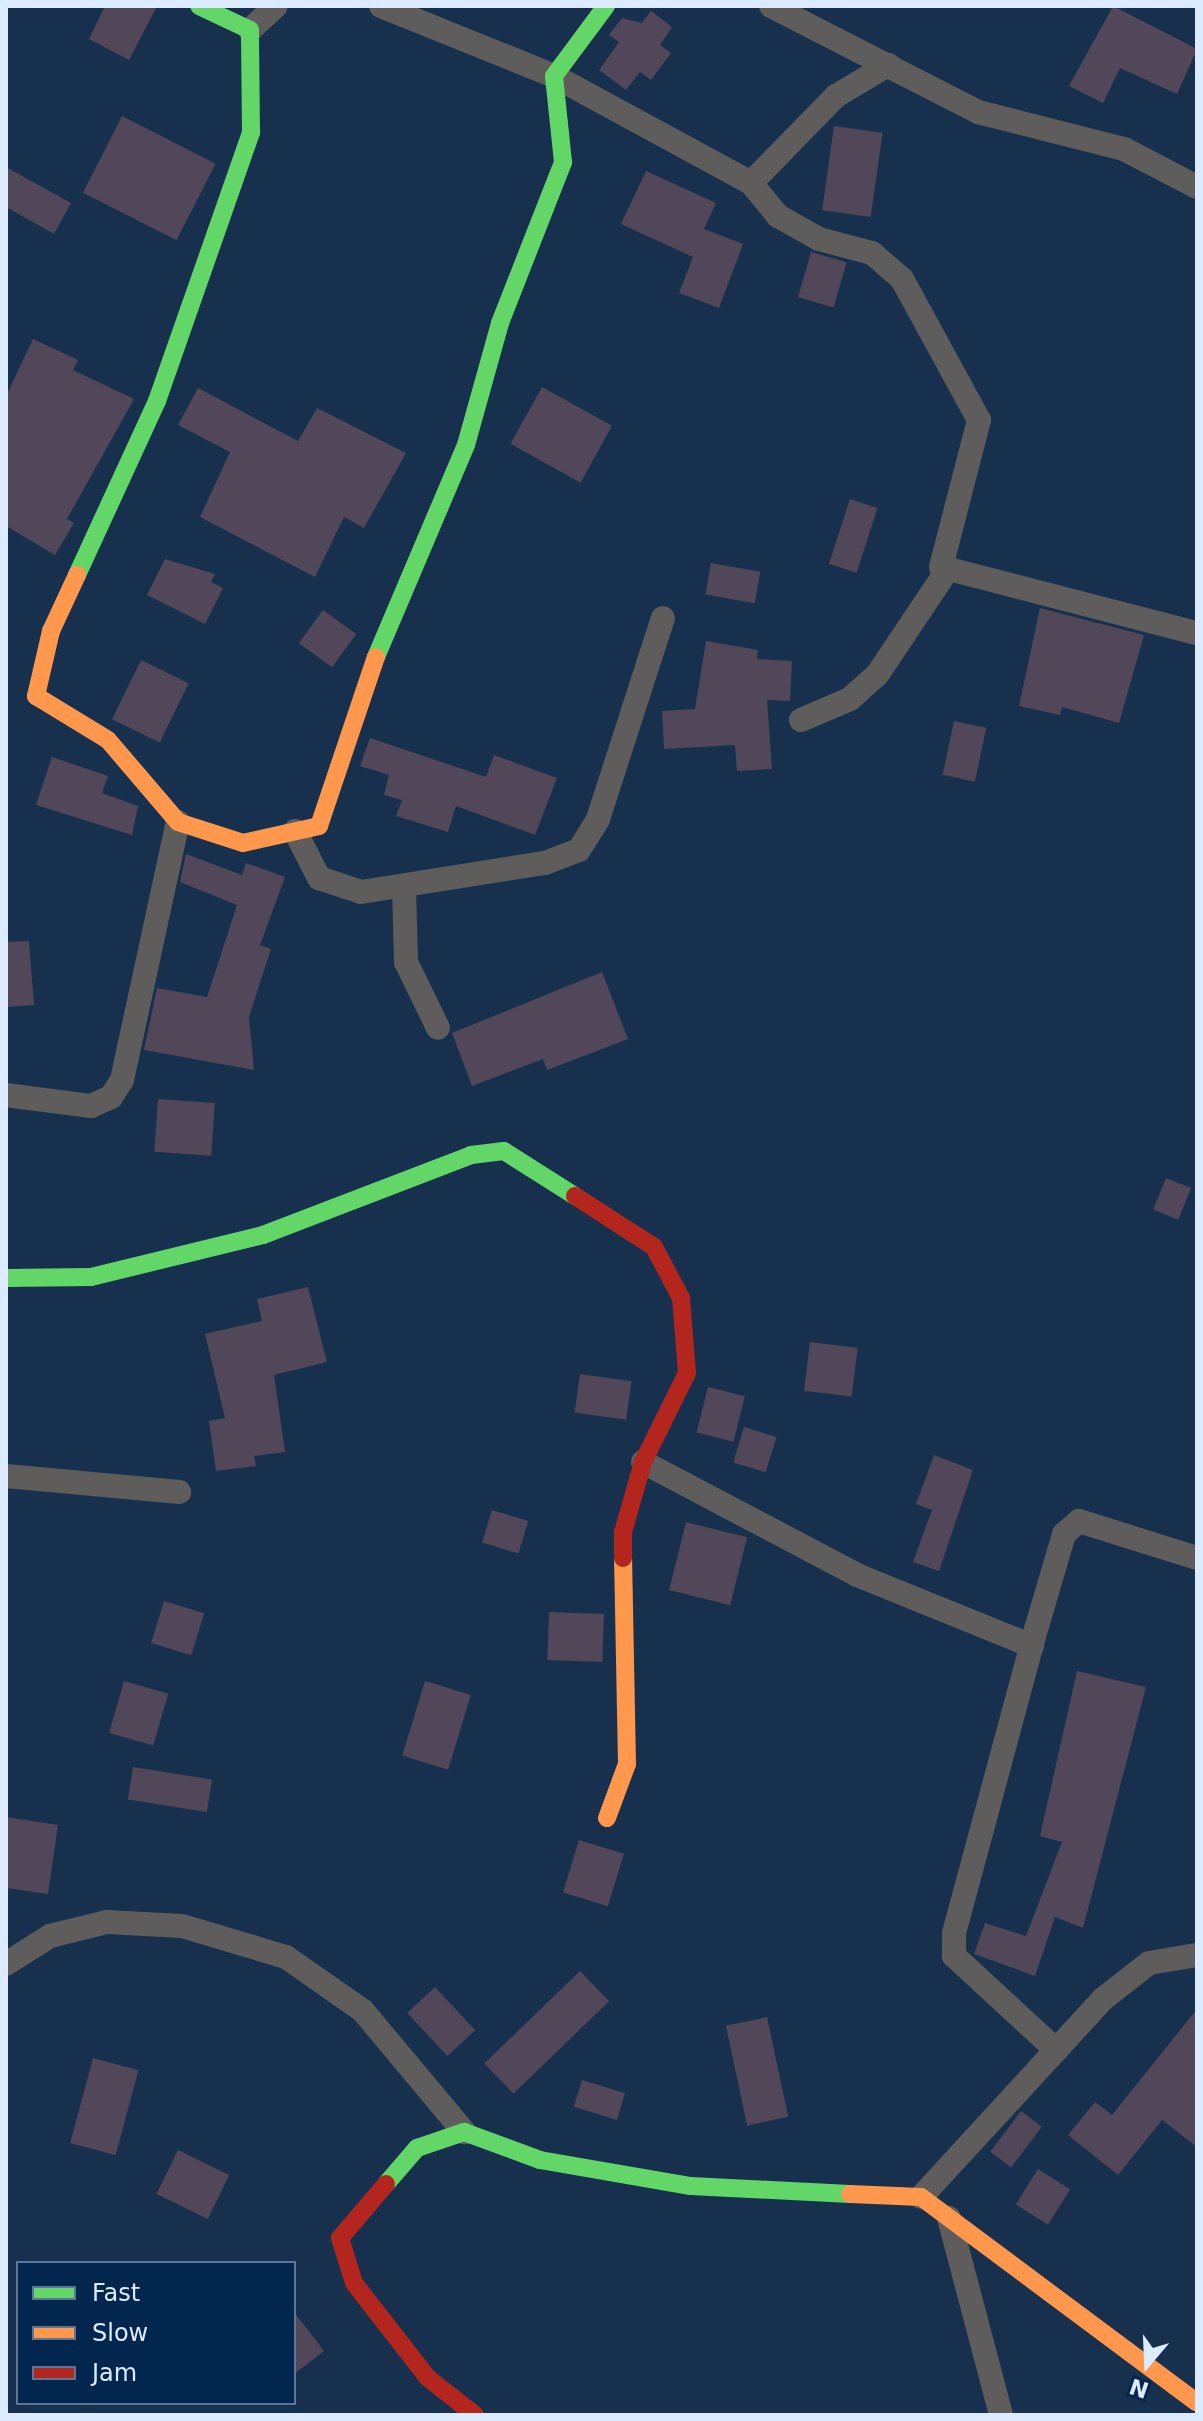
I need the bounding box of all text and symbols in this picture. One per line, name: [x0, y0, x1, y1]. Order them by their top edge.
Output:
legend: [16, 2261, 296, 2405]
text: Fast: [92, 2279, 140, 2307]
text: Slow: [92, 2319, 148, 2347]
north arrow: [1107, 2325, 1187, 2405]
text: Jam: [92, 2359, 137, 2387]
text: N: [1126, 2373, 1152, 2403]

